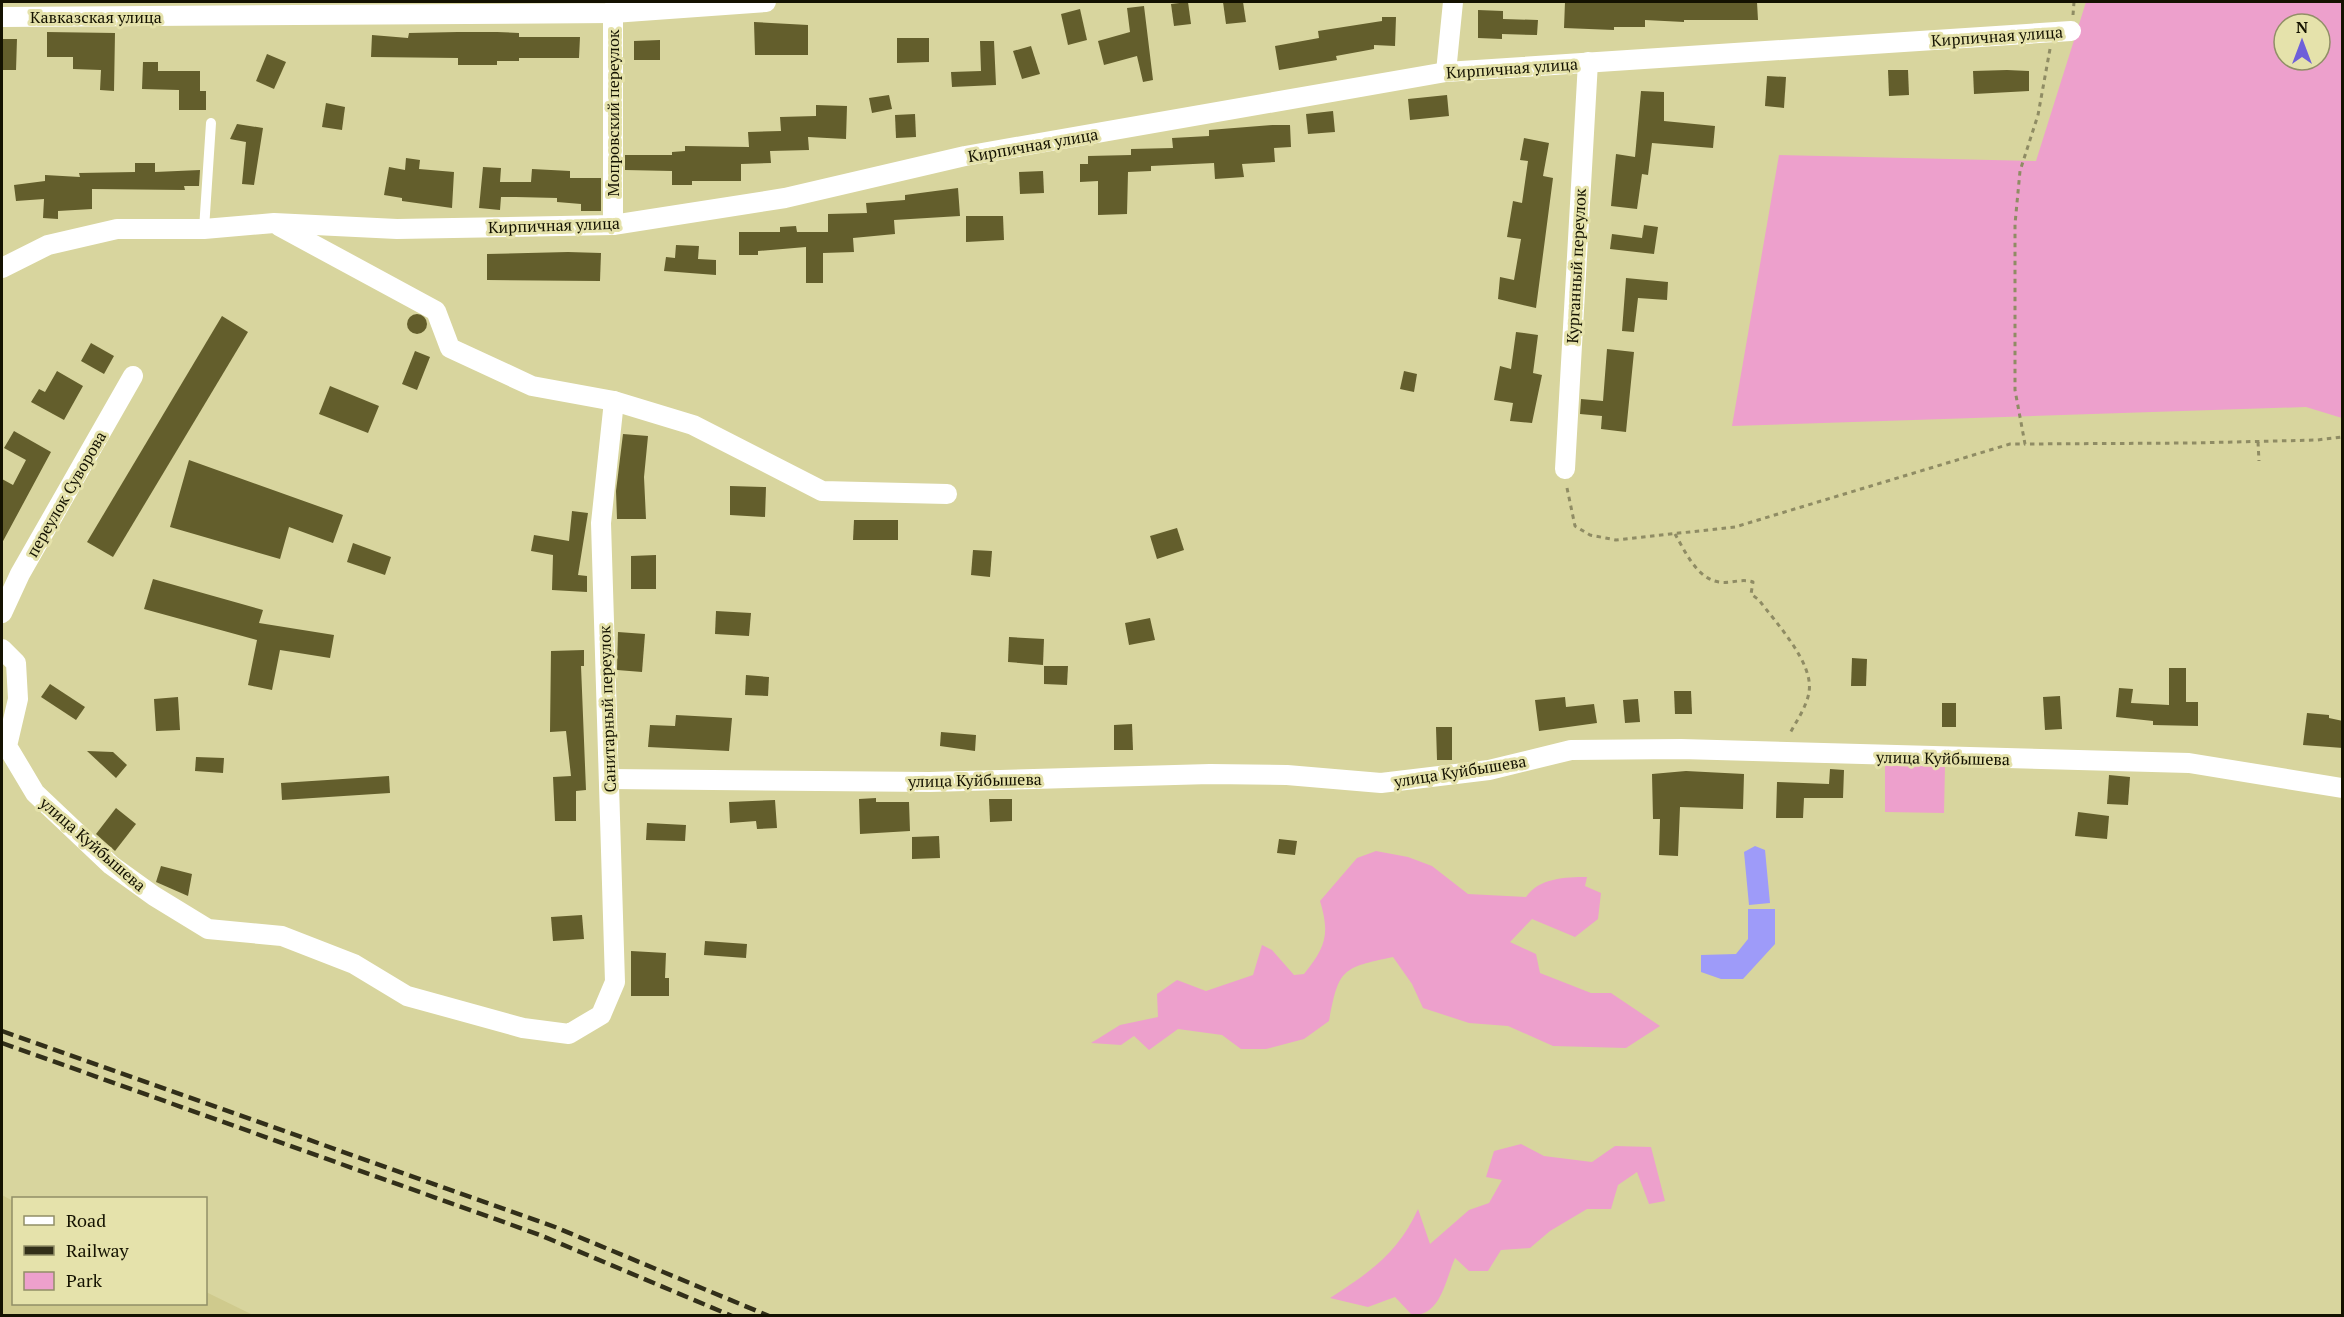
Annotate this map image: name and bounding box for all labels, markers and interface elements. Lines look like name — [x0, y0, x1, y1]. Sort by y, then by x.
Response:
street label: Кавказская улица — [30, 6, 162, 28]
north arrow — [2272, 12, 2332, 72]
text: N — [2296, 16, 2308, 38]
street label: Кирпичная улица — [1930, 20, 2064, 52]
street label: Мопровский переулок — [602, 29, 624, 196]
street label: Кирпичная улица — [1445, 52, 1579, 84]
street label: Кирпичная улица — [966, 123, 1100, 167]
street label: Курганный переулок — [1561, 188, 1591, 344]
street label: Кирпичная улица — [488, 212, 620, 238]
street label: переулок Суворова — [21, 427, 111, 561]
street label: Санитарный переулок — [593, 625, 621, 793]
street label: улица Куйбышева — [1875, 746, 2010, 770]
street label: улица Куйбышева — [1391, 750, 1528, 792]
street label: улица Куйбышева — [907, 768, 1042, 792]
street label: улица Куйбышева — [35, 791, 151, 896]
legend — [12, 1197, 207, 1305]
text: Road — [66, 1208, 106, 1232]
text: Railway — [66, 1238, 130, 1262]
text: Park — [66, 1268, 103, 1292]

